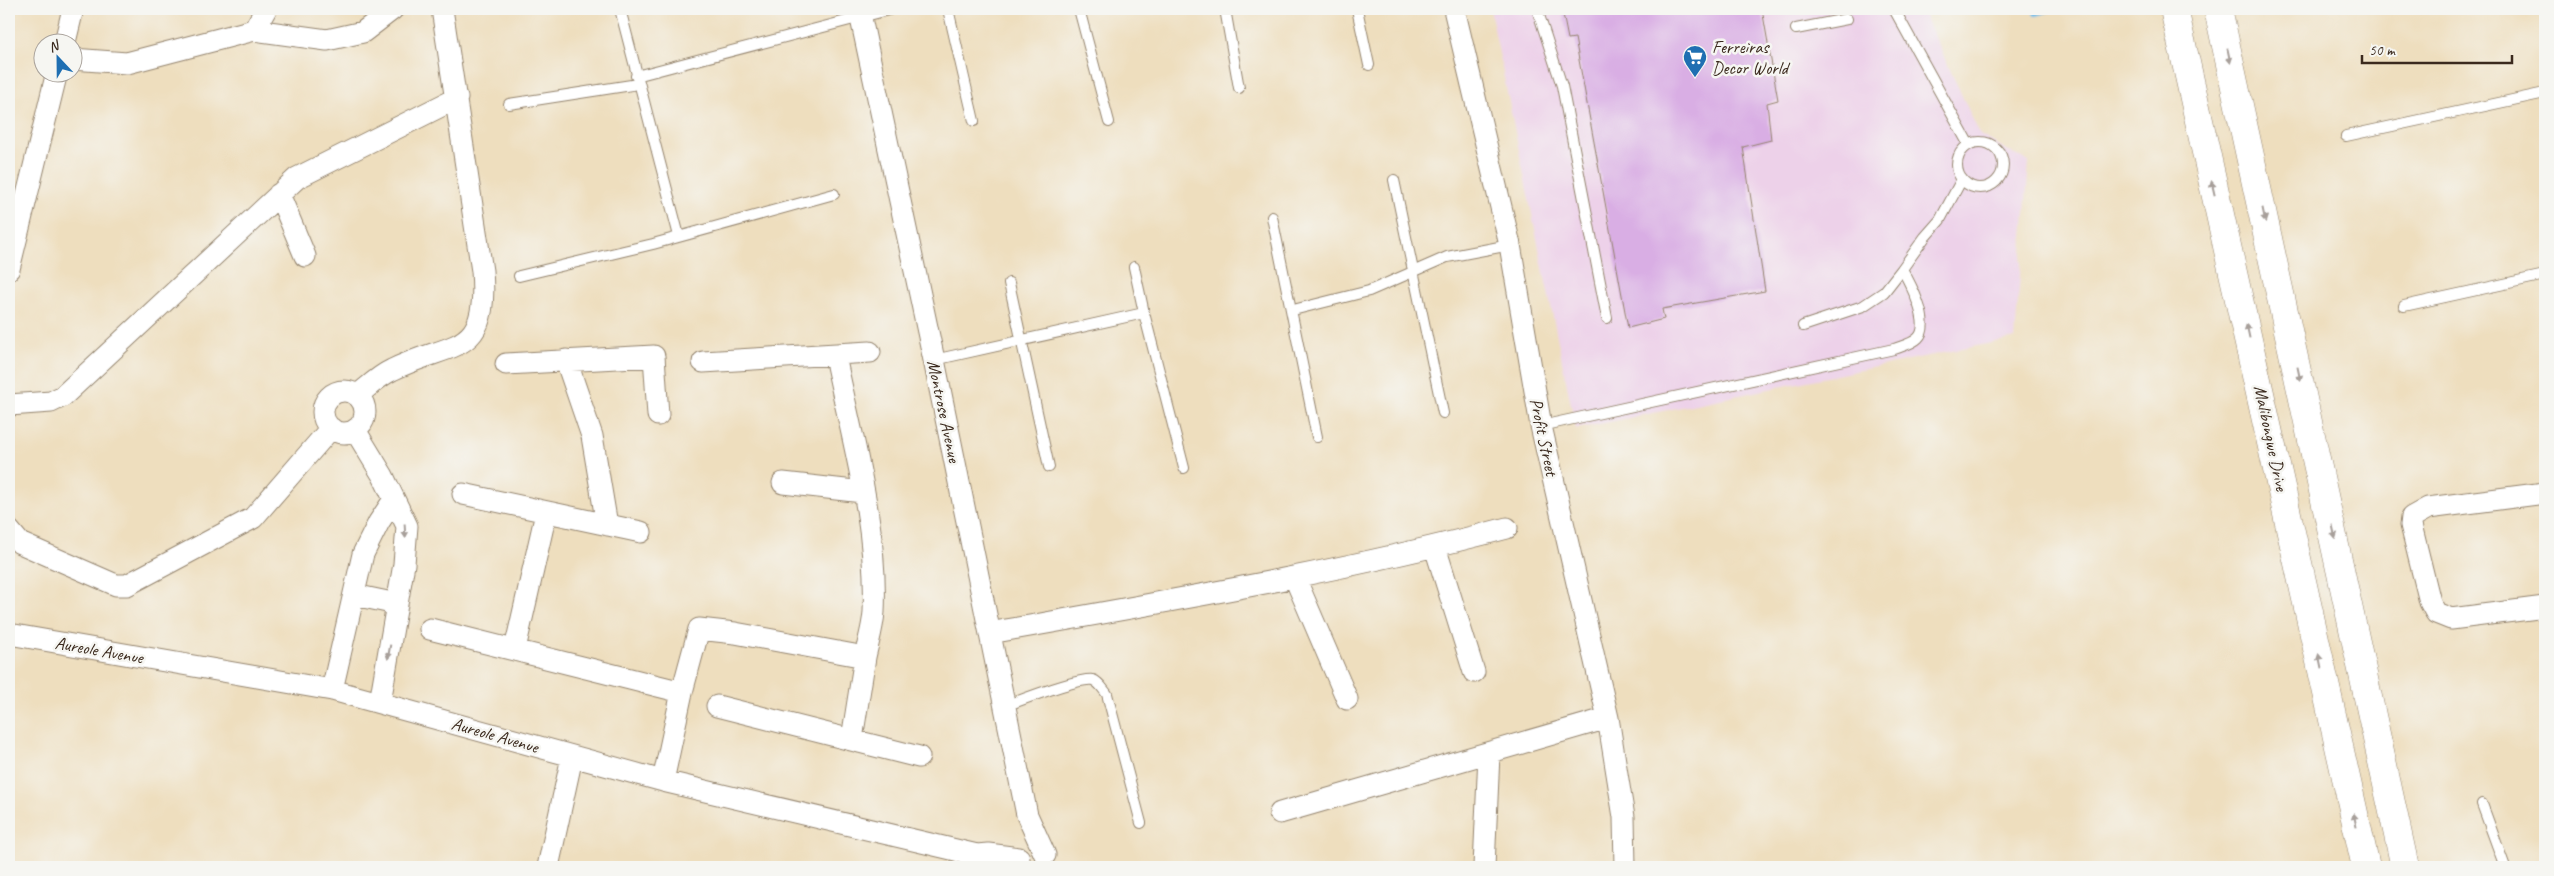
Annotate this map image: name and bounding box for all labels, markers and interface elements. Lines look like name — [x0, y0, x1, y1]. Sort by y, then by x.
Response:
north arrow — [32, 32, 82, 82]
scale bar — [2362, 32, 2512, 64]
text: N — [46, 36, 63, 56]
place label: Ferreiras Decor World — [1712, 36, 1791, 79]
text: 50 m — [2369, 41, 2396, 60]
supermarket icon: Ferreiras Decor World — [1682, 44, 1708, 78]
one-way arrow — [2225, 49, 2233, 64]
one-way arrow — [2209, 180, 2217, 196]
one-way arrow — [2260, 207, 2268, 223]
one-way arrow — [2244, 324, 2252, 339]
street label: Montrose Avenue — [922, 358, 966, 465]
one-way arrow — [2295, 366, 2303, 381]
street label: Malibongwe Drive — [2249, 383, 2293, 494]
street label: Profit Street — [1525, 396, 1563, 480]
one-way arrow — [402, 524, 410, 540]
one-way arrow — [2330, 525, 2338, 541]
street label: Aureole Avenue — [53, 631, 146, 669]
one-way arrow — [385, 644, 393, 660]
one-way arrow — [2316, 653, 2324, 669]
street label: Aureole Avenue — [449, 712, 542, 758]
one-way arrow — [2351, 812, 2359, 827]

